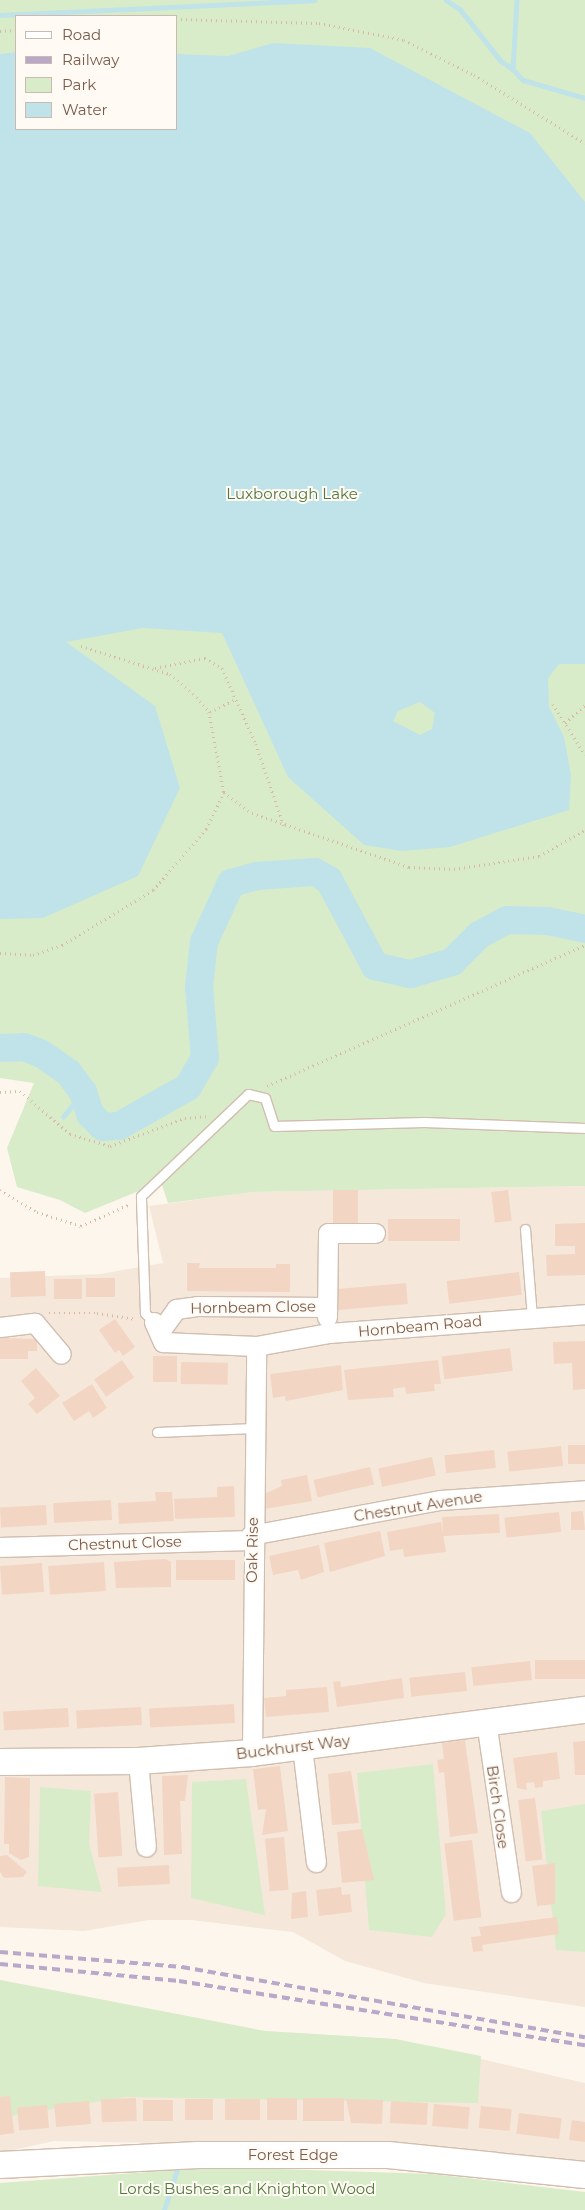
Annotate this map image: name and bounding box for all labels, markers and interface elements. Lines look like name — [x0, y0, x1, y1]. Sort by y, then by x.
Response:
legend — [15, 15, 178, 130]
text: Road — [62, 25, 101, 44]
text: Railway — [62, 50, 119, 69]
text: Park — [62, 75, 96, 94]
text: Water — [62, 100, 108, 119]
park label: Luxborough Lake — [226, 485, 358, 503]
street label: Hornbeam Close — [190, 1297, 316, 1317]
street label: Hornbeam Road — [357, 1312, 483, 1340]
street label: Chestnut Avenue — [352, 1487, 484, 1525]
street label: Oak Rise — [242, 1517, 262, 1583]
street label: Chestnut Close — [68, 1532, 182, 1554]
street label: Buckhurst Way — [235, 1731, 351, 1763]
street label: Birch Close — [483, 1764, 513, 1850]
street label: Forest Edge — [248, 2146, 338, 2164]
park label: Lords Bushes and Knighton Wood — [119, 2180, 375, 2198]

